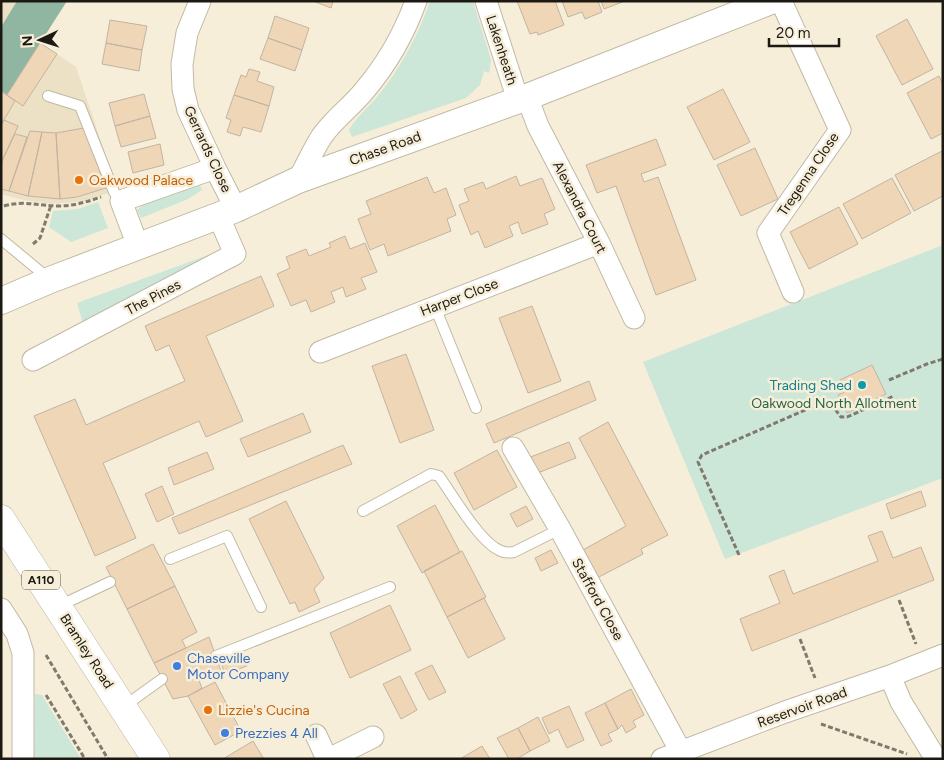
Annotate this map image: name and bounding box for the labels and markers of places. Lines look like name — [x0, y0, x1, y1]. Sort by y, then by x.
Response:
place label: Oakwood Palace — [89, 172, 193, 189]
marker: Oakwood Palace — [73, 174, 85, 186]
place label: Trading Shed — [770, 377, 852, 394]
marker: Trading Shed — [856, 379, 868, 391]
place label: Chaseville Motor Company — [187, 650, 290, 683]
marker: Chaseville Motor Company — [171, 660, 183, 672]
place label: Lizzie's Cucina — [218, 702, 310, 719]
marker: Lizzie's Cucina — [202, 704, 214, 716]
place label: Prezzies 4 All — [235, 725, 318, 742]
marker: Prezzies 4 All — [219, 727, 231, 739]

